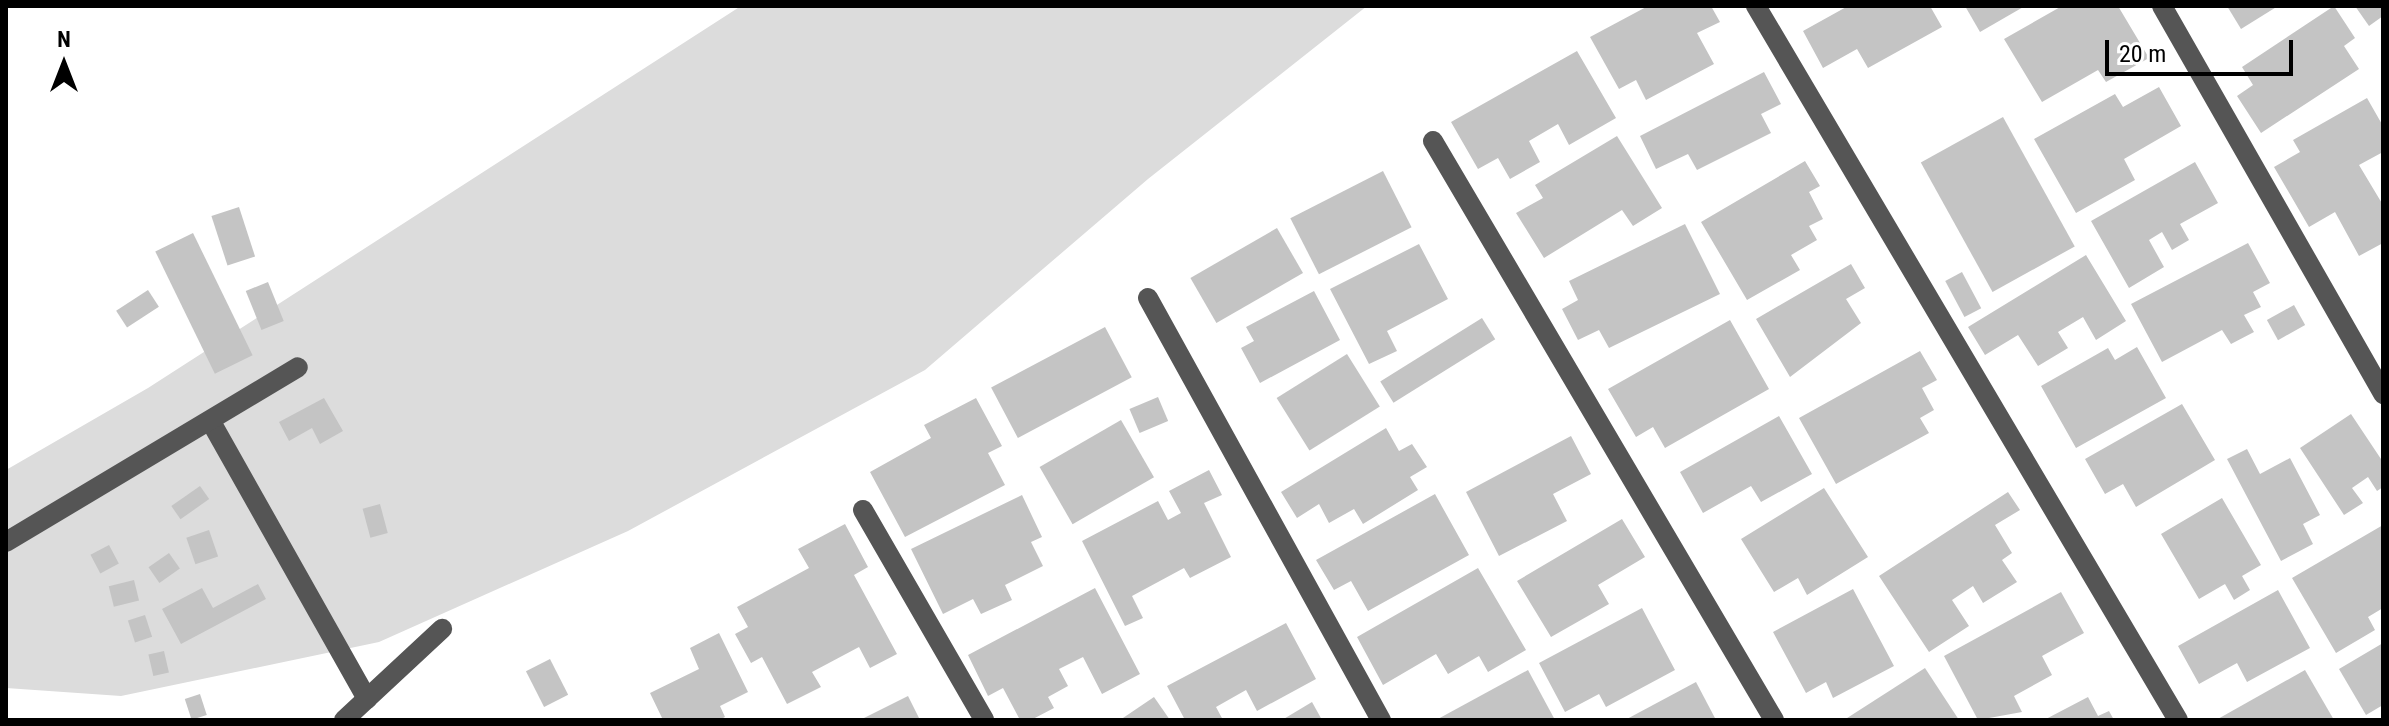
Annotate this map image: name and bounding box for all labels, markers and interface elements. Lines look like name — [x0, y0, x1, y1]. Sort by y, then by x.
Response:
north arrow — [24, 24, 104, 104]
scale bar — [2109, 24, 2297, 74]
text: N — [57, 27, 71, 52]
text: 20 m — [2119, 40, 2166, 68]

